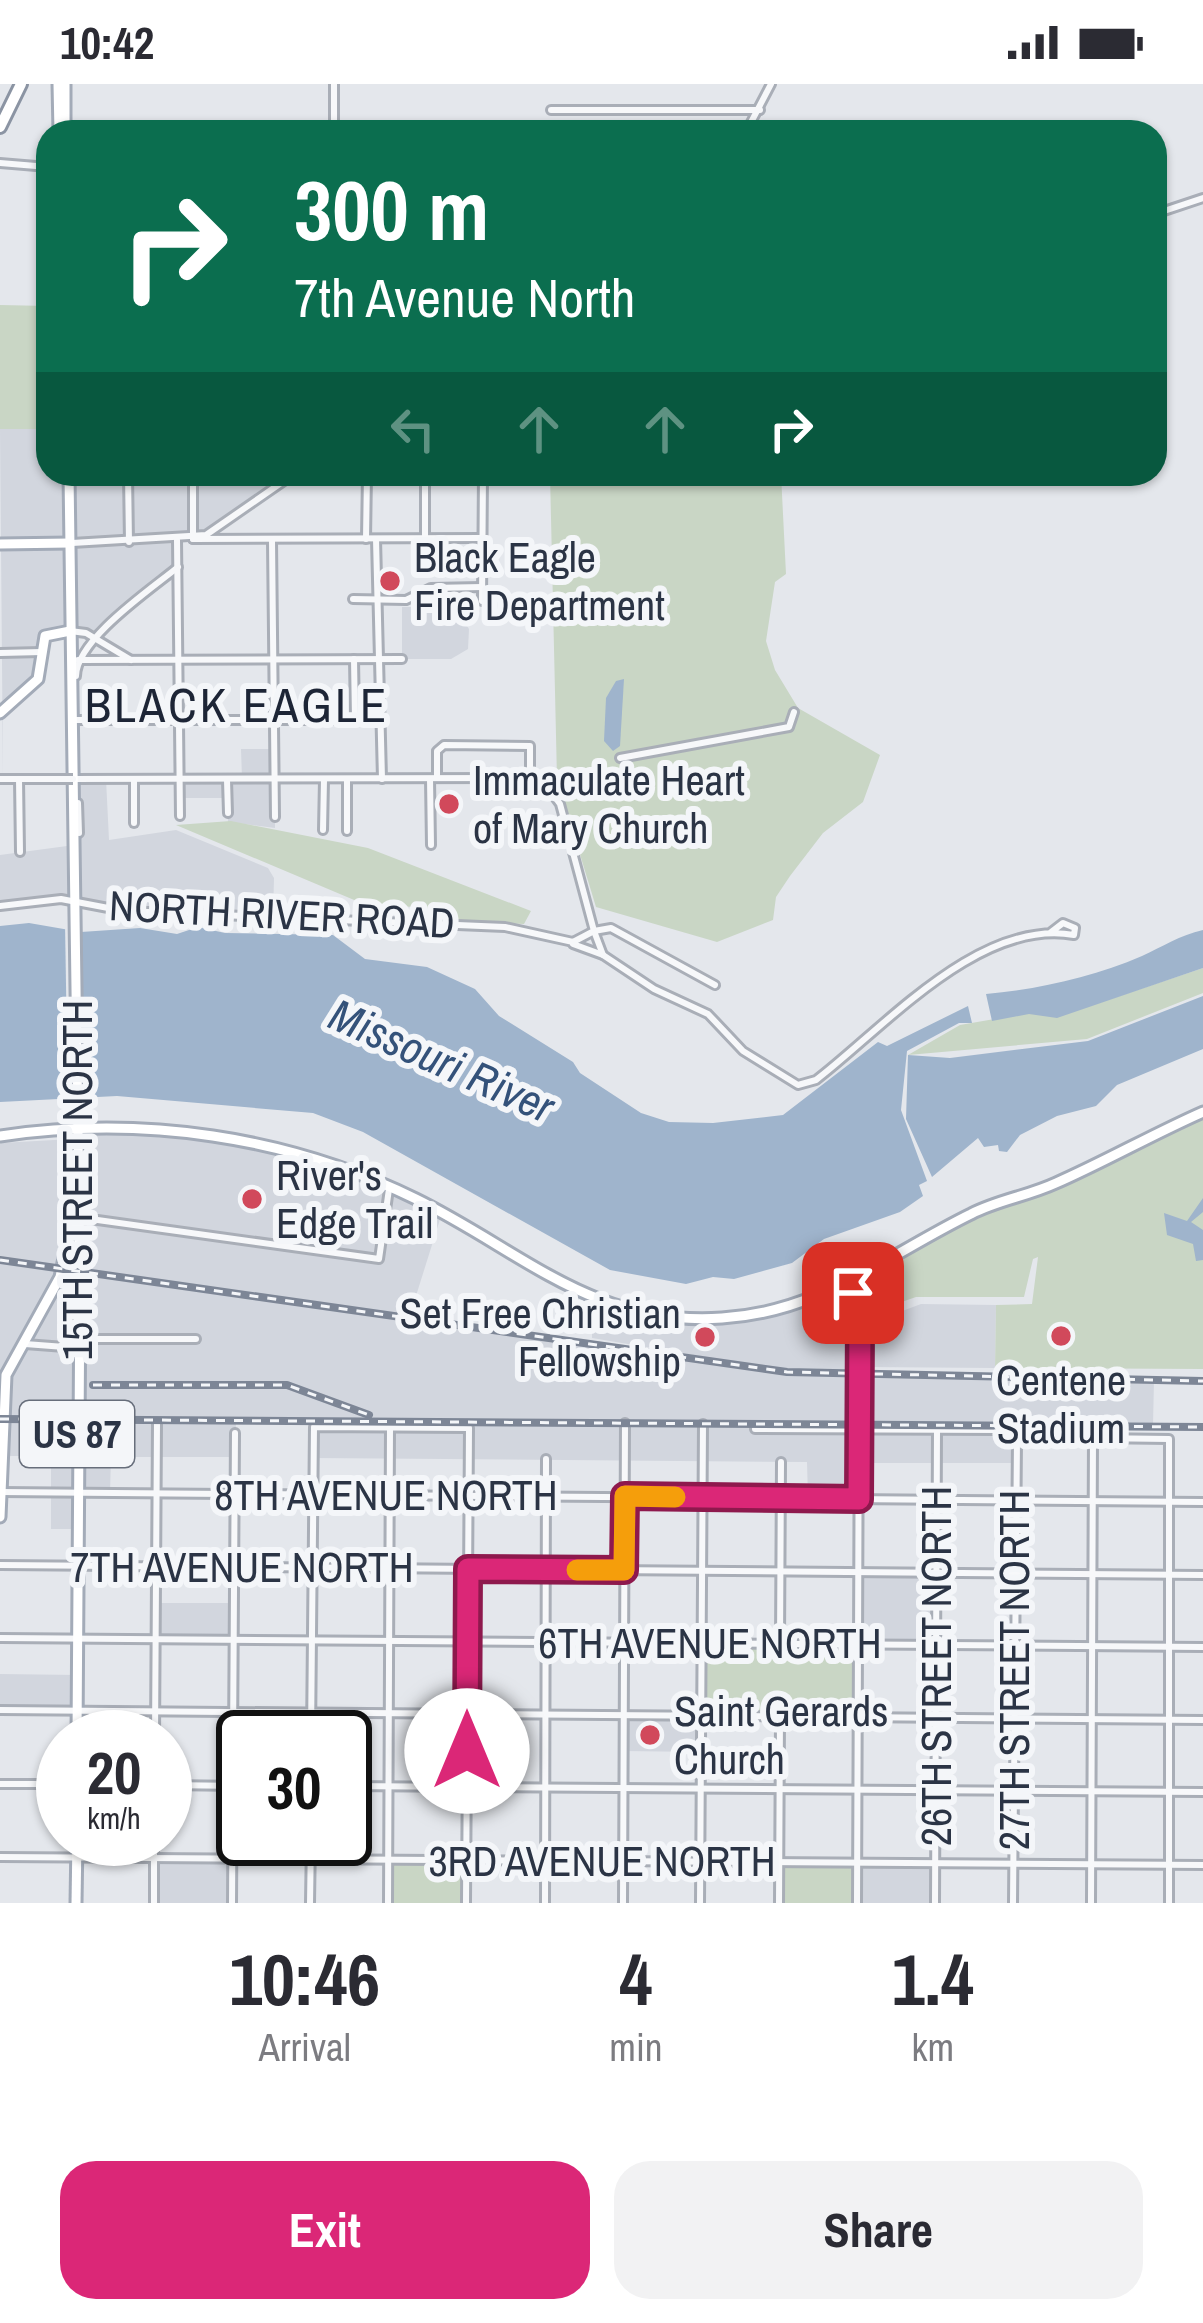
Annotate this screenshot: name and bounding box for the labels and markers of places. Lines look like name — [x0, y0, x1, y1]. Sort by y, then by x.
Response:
place label: Black Eagle Fire Department — [414, 529, 665, 633]
marker: Black Eagle Fire Department — [377, 568, 403, 594]
place label: Immaculate Heart of Mary Church — [473, 752, 745, 856]
marker: Immaculate Heart of Mary Church — [436, 791, 462, 817]
place label: River's Edge Trail — [276, 1147, 433, 1251]
marker: River's Edge Trail — [239, 1186, 265, 1212]
pin — [802, 1242, 904, 1344]
place label: Set Free Christian Fellowship — [400, 1285, 681, 1389]
marker: Centene Stadium — [1048, 1323, 1074, 1349]
marker: Set Free Christian Fellowship — [692, 1324, 718, 1350]
place label: Centene Stadium — [996, 1352, 1126, 1456]
place label: Saint Gerards Church — [674, 1683, 888, 1787]
marker: Saint Gerards Church — [637, 1722, 663, 1748]

